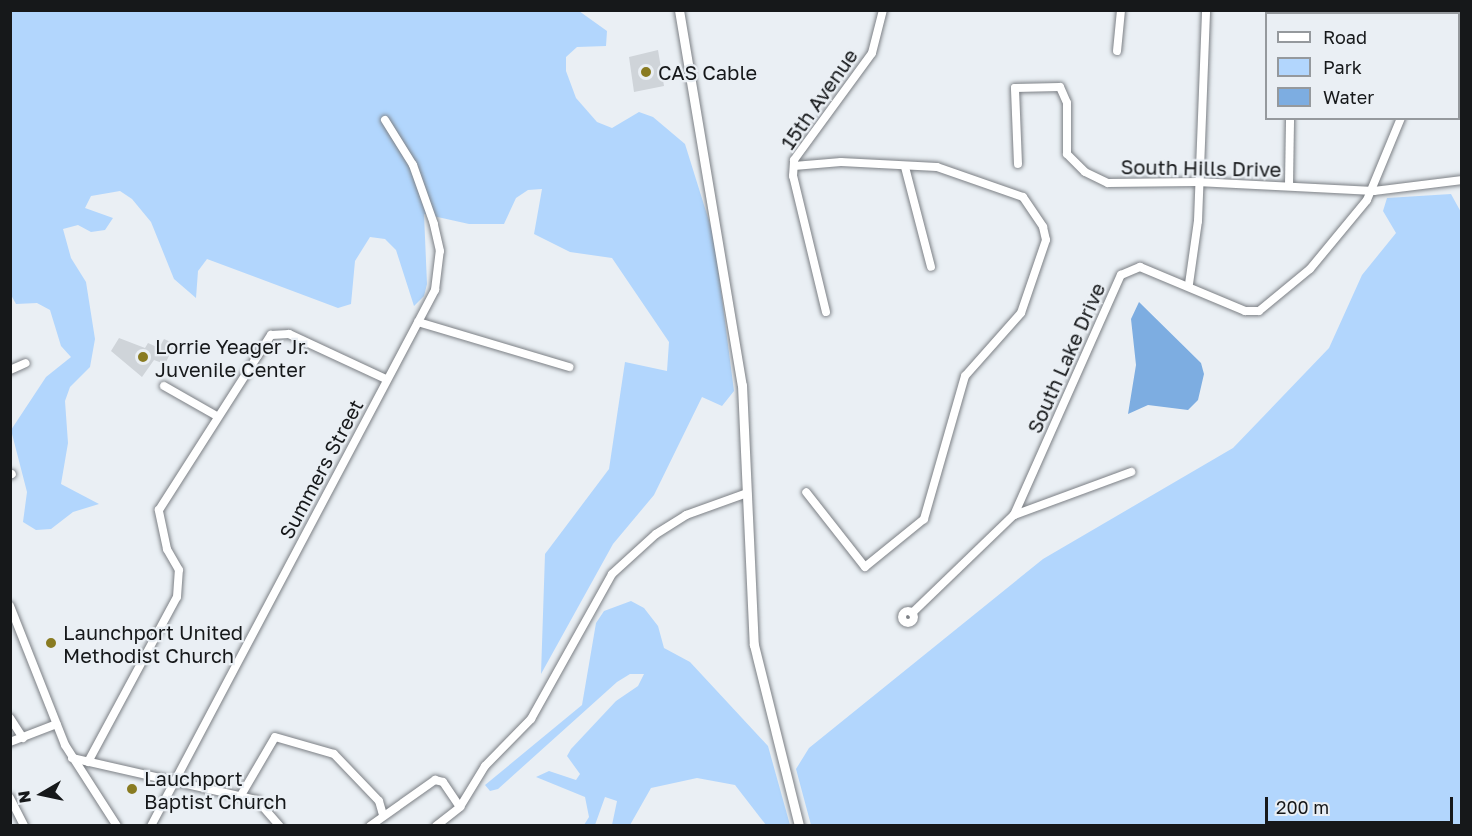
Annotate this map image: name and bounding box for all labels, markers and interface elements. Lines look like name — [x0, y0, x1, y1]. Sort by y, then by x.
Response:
legend — [1265, 12, 1460, 120]
text: Road — [1323, 26, 1367, 48]
street label: 15th Avenue — [776, 44, 862, 154]
text: Park — [1323, 56, 1362, 78]
place label: CAS Cable — [658, 60, 757, 84]
marker: CAS Cable — [639, 65, 653, 79]
text: Water — [1323, 86, 1374, 108]
street label: South Hills Drive — [1120, 155, 1282, 181]
street label: South Lake Drive — [1022, 279, 1110, 437]
place label: Lorrie Yeager Jr. Juvenile Center — [155, 334, 309, 381]
marker: Lorrie Yeager Jr. Juvenile Center — [136, 350, 150, 364]
street label: Summers Street — [274, 395, 368, 543]
place label: Launchport United Methodist Church — [63, 620, 243, 667]
marker: Launchport United Methodist Church — [44, 636, 58, 650]
north arrow — [12, 764, 72, 824]
place label: Lauchport Baptist Church — [144, 766, 287, 813]
marker: Lauchport Baptist Church — [125, 782, 139, 796]
scale bar — [1268, 785, 1456, 823]
text: N — [13, 789, 35, 804]
text: 200 m — [1276, 796, 1329, 818]

